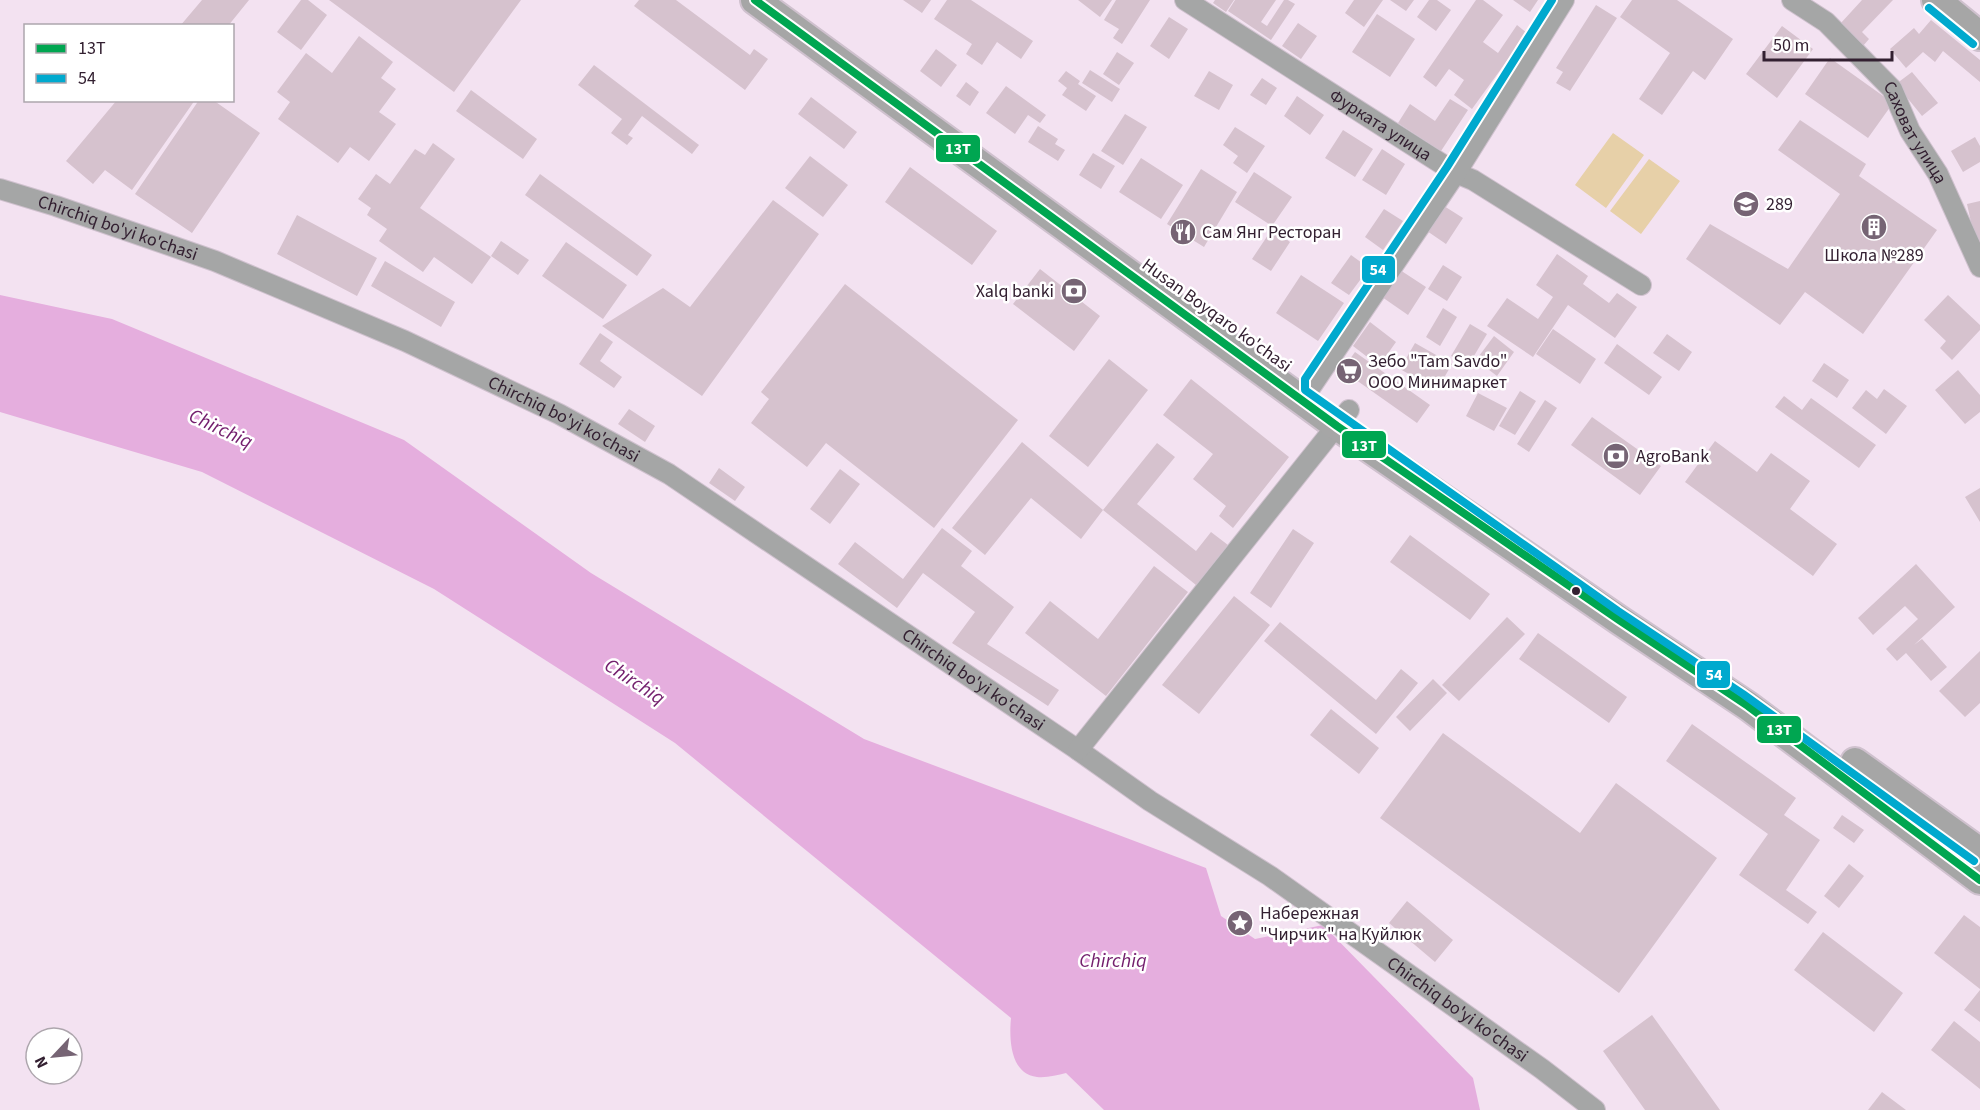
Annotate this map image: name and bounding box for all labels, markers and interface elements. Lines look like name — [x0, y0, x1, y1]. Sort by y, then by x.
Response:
legend — [24, 24, 234, 102]
scale bar — [1764, 24, 1892, 62]
text: 50 m — [1773, 33, 1809, 58]
text: 13Т — [78, 36, 106, 61]
text: 54 — [78, 66, 96, 91]
street label: Саховат улица — [1877, 75, 1953, 188]
street label: Фурката улица — [1324, 83, 1436, 167]
line badge: 13Т — [935, 134, 981, 163]
text: 13Т — [945, 138, 971, 160]
street label: Chirchiq bo'yi ko'chasi — [35, 189, 201, 267]
school or university icon: 289 — [1731, 189, 1761, 219]
place label: 289 — [1766, 192, 1793, 217]
building icon: Школа №289 — [1859, 212, 1889, 242]
restaurant icon: Сам Янг Ресторан — [1168, 217, 1198, 247]
place label: Сам Янг Ресторан — [1202, 220, 1341, 245]
place label: Школа №289 — [1824, 243, 1924, 268]
street label: Husan Boyqaro ko'chasi — [1137, 253, 1297, 378]
line badge: 54 — [1361, 255, 1396, 284]
text: 54 — [1370, 259, 1387, 281]
bank icon: Xalq banki — [1059, 276, 1089, 306]
place label: Xalq banki — [976, 279, 1054, 304]
place label: Зебо "Tam Savdo" ООО Минимаркет — [1368, 349, 1508, 395]
supermarket icon: Зебо "Tam Savdo" ООО Минимаркет — [1334, 356, 1364, 386]
street label: Chirchiq bo'yi ko'chasi — [484, 370, 644, 469]
water label: Chirchiq — [184, 402, 257, 456]
line badge: 13Т — [1341, 430, 1387, 459]
text: 13Т — [1351, 435, 1377, 457]
bank icon: AgroBank — [1601, 441, 1631, 471]
place label: AgroBank — [1636, 444, 1709, 469]
unlabelled marker — [1570, 585, 1582, 597]
street label: Chirchiq bo'yi ko'chasi — [897, 623, 1050, 737]
water label: Chirchiq — [599, 652, 671, 712]
line badge: 54 — [1696, 660, 1731, 689]
text: 54 — [1706, 664, 1723, 686]
line badge: 13Т — [1756, 715, 1802, 744]
text: 13Т — [1766, 719, 1792, 741]
place label: Набережная "Чирчик" на Куйлюк — [1260, 901, 1421, 947]
place icon: Набережная "Чирчик" на Куйлюк — [1225, 908, 1255, 938]
water label: Chirchiq — [1079, 947, 1147, 975]
street label: Chirchiq bo'yi ko'chasi — [1382, 951, 1533, 1068]
north arrow — [24, 1026, 84, 1086]
text: N — [29, 1053, 54, 1072]

